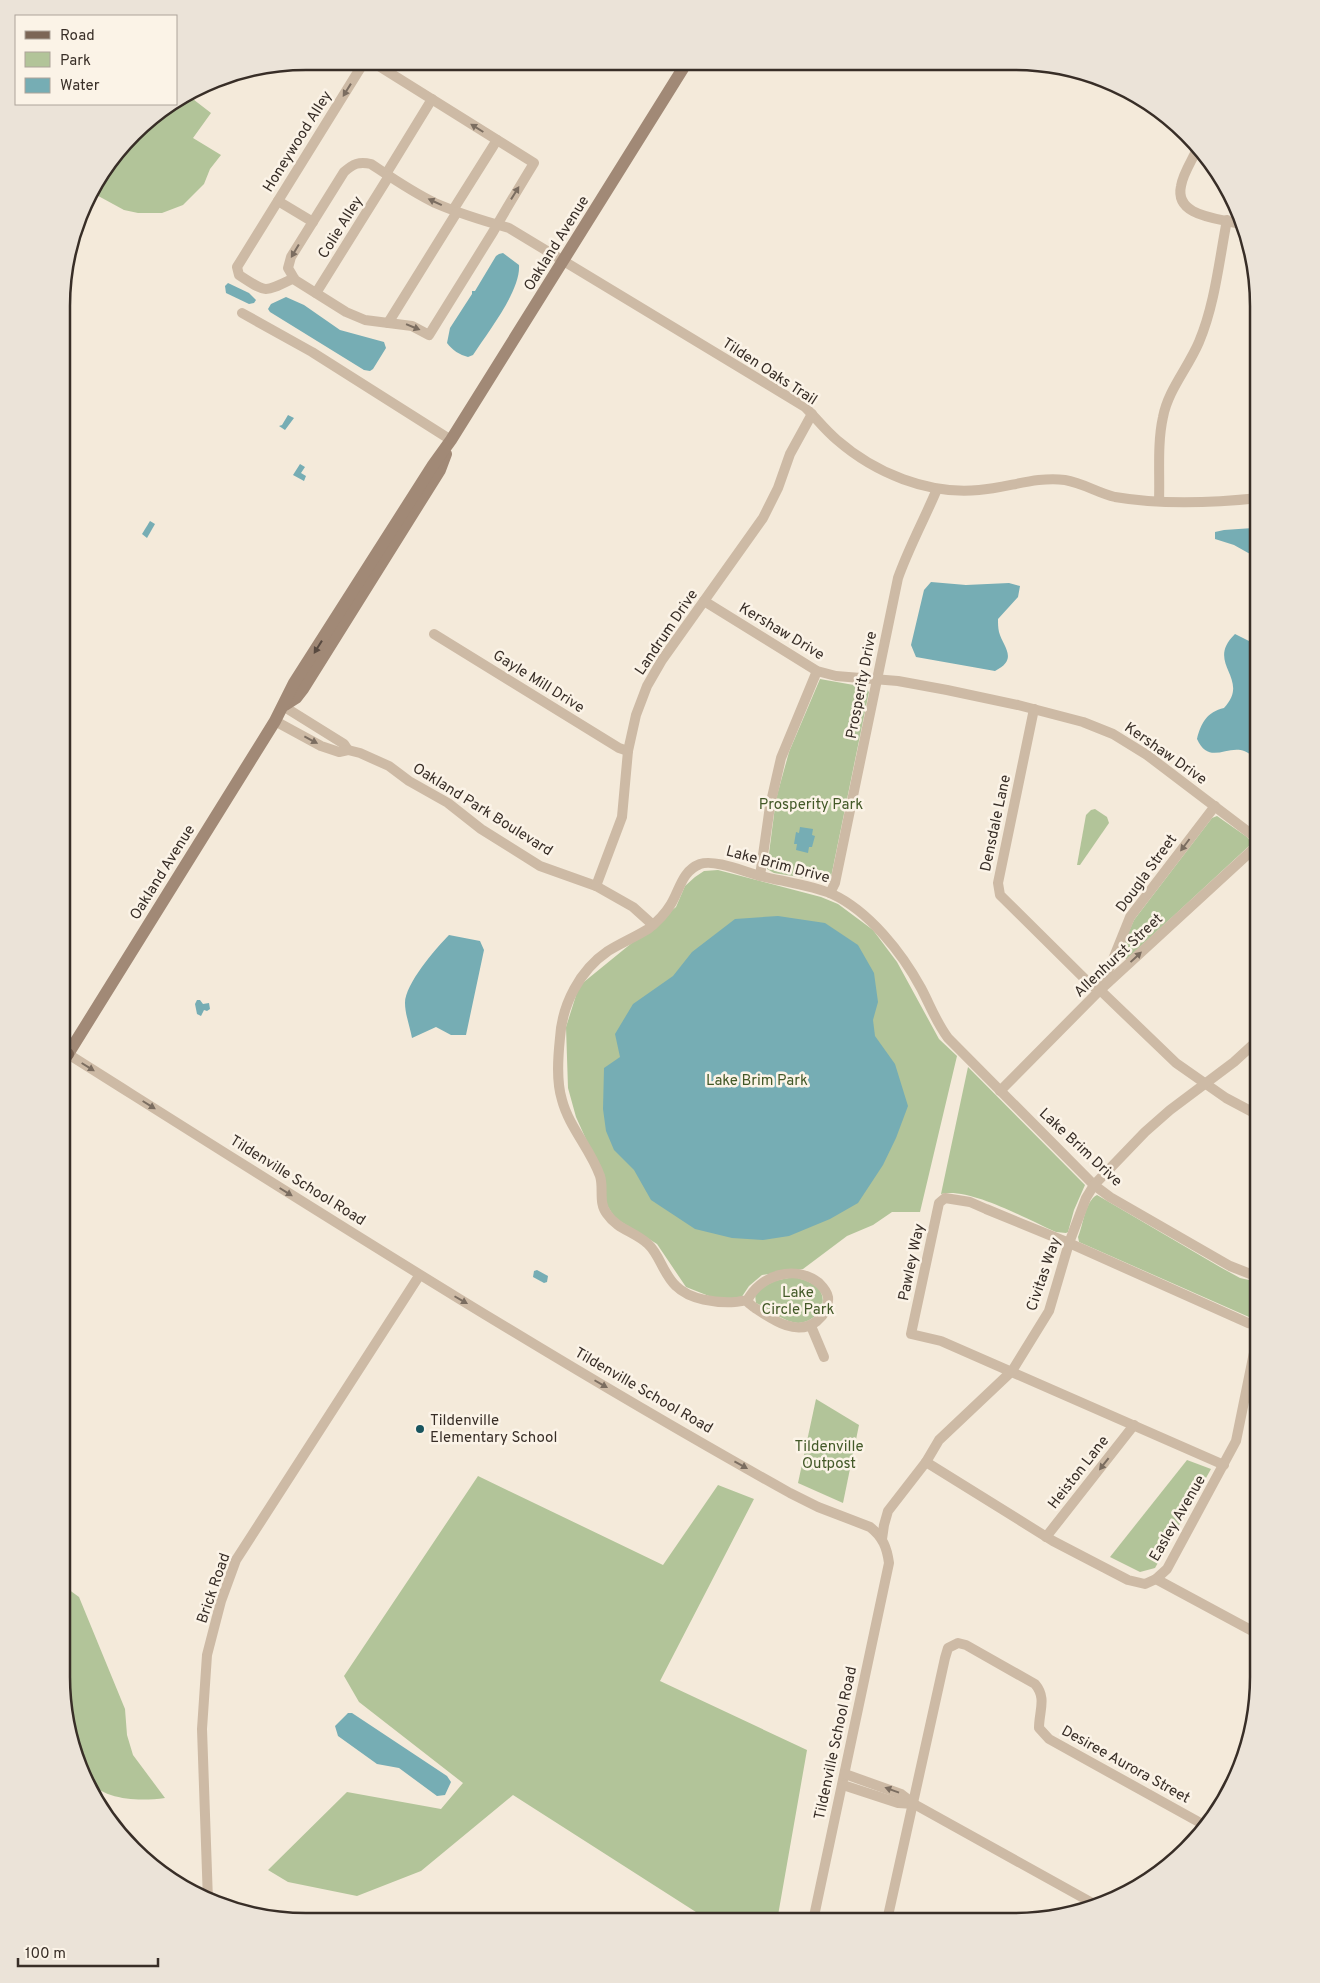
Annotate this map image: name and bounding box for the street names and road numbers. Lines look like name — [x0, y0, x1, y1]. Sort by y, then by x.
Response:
street label: Honeywood Alley — [259, 87, 337, 196]
street label: Colie Alley — [314, 193, 368, 263]
street label: Oakland Avenue — [520, 193, 594, 295]
street label: Tilden Oaks Trail — [718, 334, 820, 410]
street label: Landrum Drive — [632, 586, 703, 679]
street label: Kershaw Drive — [735, 599, 827, 665]
street label: Prosperity Drive — [843, 630, 882, 741]
street label: Gayle Mill Drive — [489, 647, 588, 718]
street label: Kershaw Drive — [1120, 719, 1210, 790]
street label: Oakland Park Boulevard — [409, 759, 556, 861]
street label: Densdale Lane — [977, 773, 1016, 874]
street label: Oakland Avenue — [126, 822, 200, 924]
street label: Dougla Street — [1113, 831, 1182, 917]
street label: Lake Brim Drive — [724, 842, 832, 888]
street label: Allenhurst Street — [1071, 910, 1167, 1002]
street label: Lake Brim Drive — [1035, 1105, 1125, 1191]
street label: Tildenville School Road — [226, 1132, 369, 1231]
street label: Pawley Way — [895, 1222, 930, 1303]
street label: Civitas Way — [1023, 1235, 1066, 1314]
street label: Tildenville School Road — [571, 1344, 716, 1439]
street label: Heiston Lane — [1045, 1432, 1114, 1514]
street label: Easley Avenue — [1146, 1472, 1211, 1565]
street label: Brick Road — [194, 1551, 235, 1626]
street label: Tildenville School Road — [811, 1665, 862, 1822]
street label: Desiree Aurora Street — [1058, 1722, 1193, 1809]

